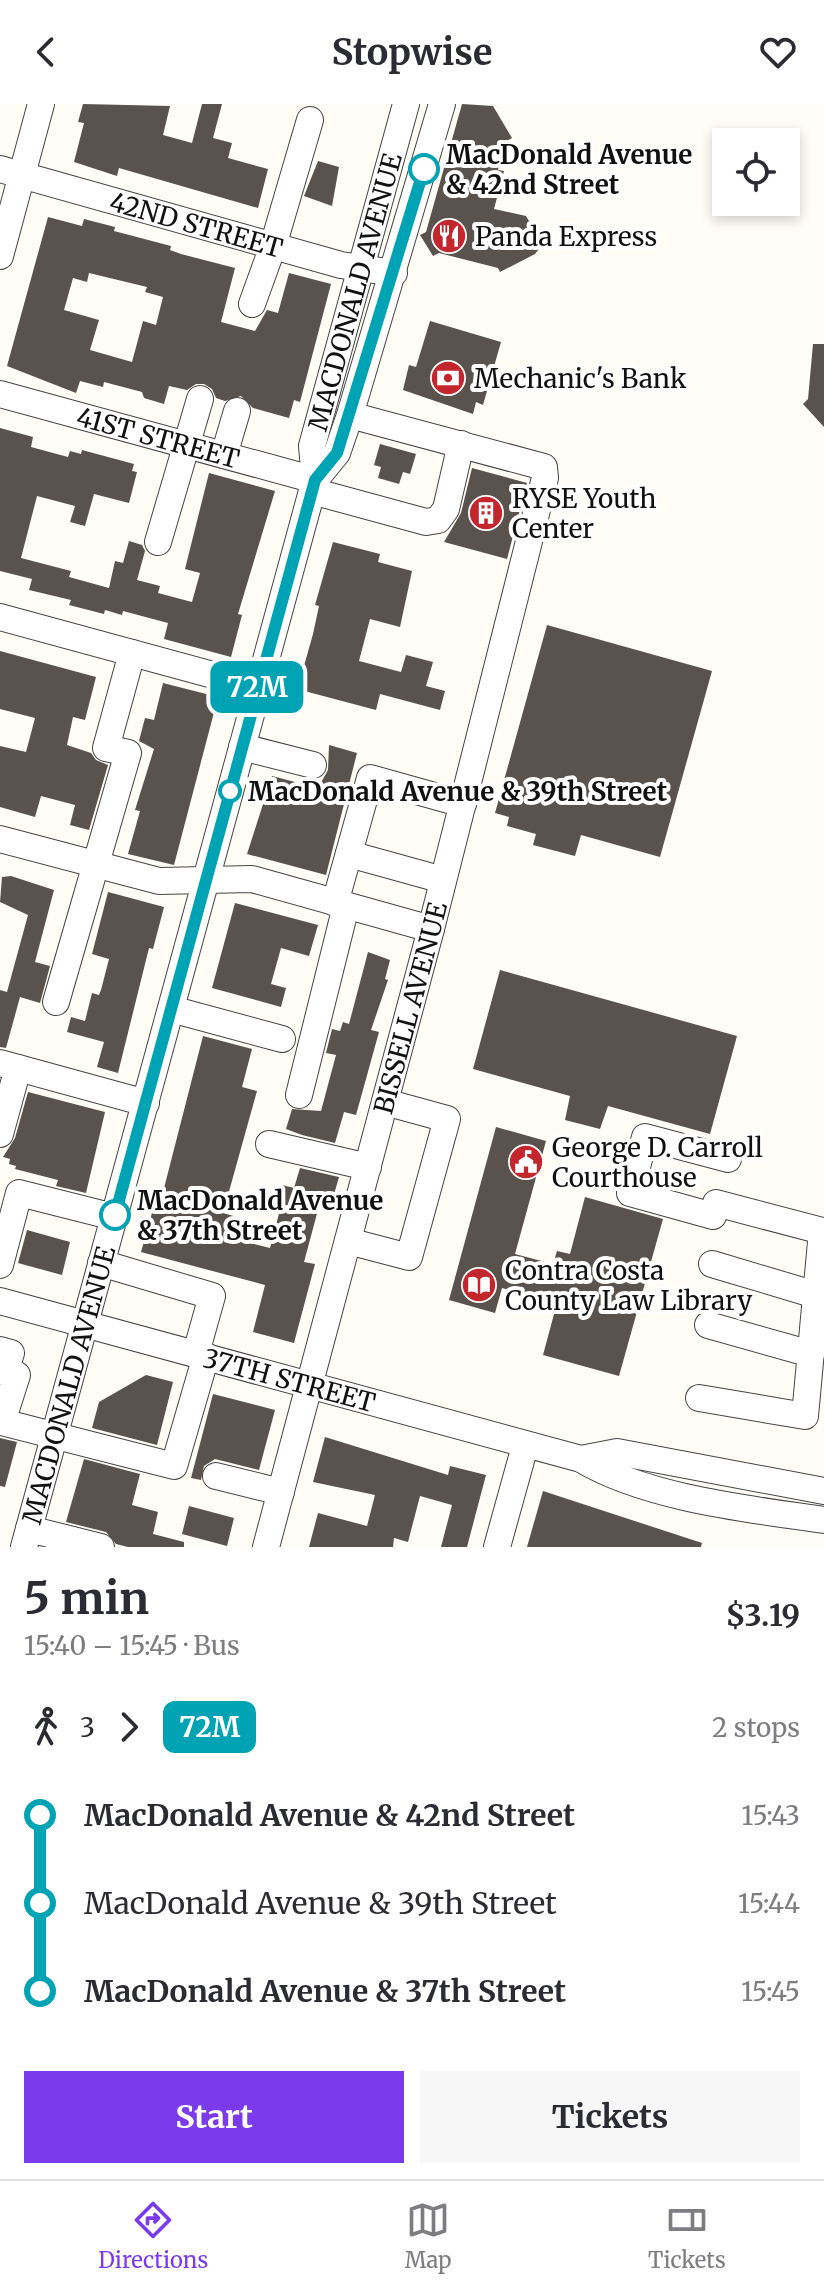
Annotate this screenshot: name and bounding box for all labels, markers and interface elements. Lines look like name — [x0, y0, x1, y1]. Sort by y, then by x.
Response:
icon: back — [24, 30, 68, 74]
text: Stopwise — [332, 30, 492, 75]
icon: heart — [756, 30, 800, 74]
map controls — [712, 128, 800, 216]
button: locate — [712, 128, 800, 216]
place label: MacDonald Avenue & 42nd Street — [446, 138, 692, 201]
street label: MACDONALD AVENUE — [300, 149, 408, 434]
marker: MacDonald Avenue & 42nd Street — [409, 154, 439, 184]
street label: 42ND STREET — [106, 184, 287, 264]
restaurant icon: Panda Express — [430, 217, 468, 255]
place label: Panda Express — [475, 220, 657, 253]
bank icon: Mechanic's Bank — [429, 359, 467, 397]
place label: Mechanic's Bank — [474, 362, 687, 395]
street label: 41ST STREET — [73, 399, 243, 475]
place label: RYSE Youth Center — [512, 482, 656, 545]
building icon: RYSE Youth Center — [467, 494, 505, 532]
line badge: 72M — [211, 661, 303, 713]
text: 72M — [226, 669, 288, 705]
place label: MacDonald Avenue & 39th Street — [248, 775, 668, 808]
marker: MacDonald Avenue & 39th Street — [219, 780, 241, 802]
street label: BISSELL AVENUE — [366, 898, 454, 1117]
place label: George D. Carroll Courthouse — [552, 1131, 763, 1194]
public building icon: George D. Carroll Courthouse — [507, 1143, 545, 1181]
place label: MacDonald Avenue & 37th Street — [137, 1184, 383, 1247]
marker: MacDonald Avenue & 37th Street — [100, 1200, 130, 1230]
street label: MACDONALD AVENUE — [15, 1242, 122, 1528]
place label: Contra Costa County Law Library — [505, 1254, 753, 1317]
library icon: Contra Costa County Law Library — [460, 1266, 498, 1304]
street label: 37TH STREET — [200, 1341, 379, 1419]
text: 5 min — [24, 1571, 149, 1626]
text: $3.19 — [726, 1596, 800, 1634]
text: 15:40 – 15:45 · Bus — [24, 1629, 240, 1662]
icon: walk — [24, 1705, 68, 1749]
icon: forward — [107, 1705, 151, 1749]
text: 72M — [179, 1709, 240, 1745]
text: 3 — [80, 1711, 95, 1744]
text: 2 stops — [712, 1711, 800, 1744]
text: MacDonald Avenue & 42nd Street — [84, 1796, 575, 1834]
text: 15:43 — [741, 1799, 800, 1832]
text: MacDonald Avenue & 39th Street — [84, 1884, 557, 1922]
text: 15:44 — [738, 1887, 800, 1920]
text: MacDonald Avenue & 37th Street — [84, 1972, 566, 2010]
text: 15:45 — [741, 1975, 800, 2008]
button: Start — [24, 2071, 404, 2163]
button: Tickets — [420, 2071, 800, 2163]
tab: Directions — [98, 2198, 208, 2274]
tab: Map — [405, 2198, 452, 2274]
tab: Tickets — [648, 2198, 726, 2274]

